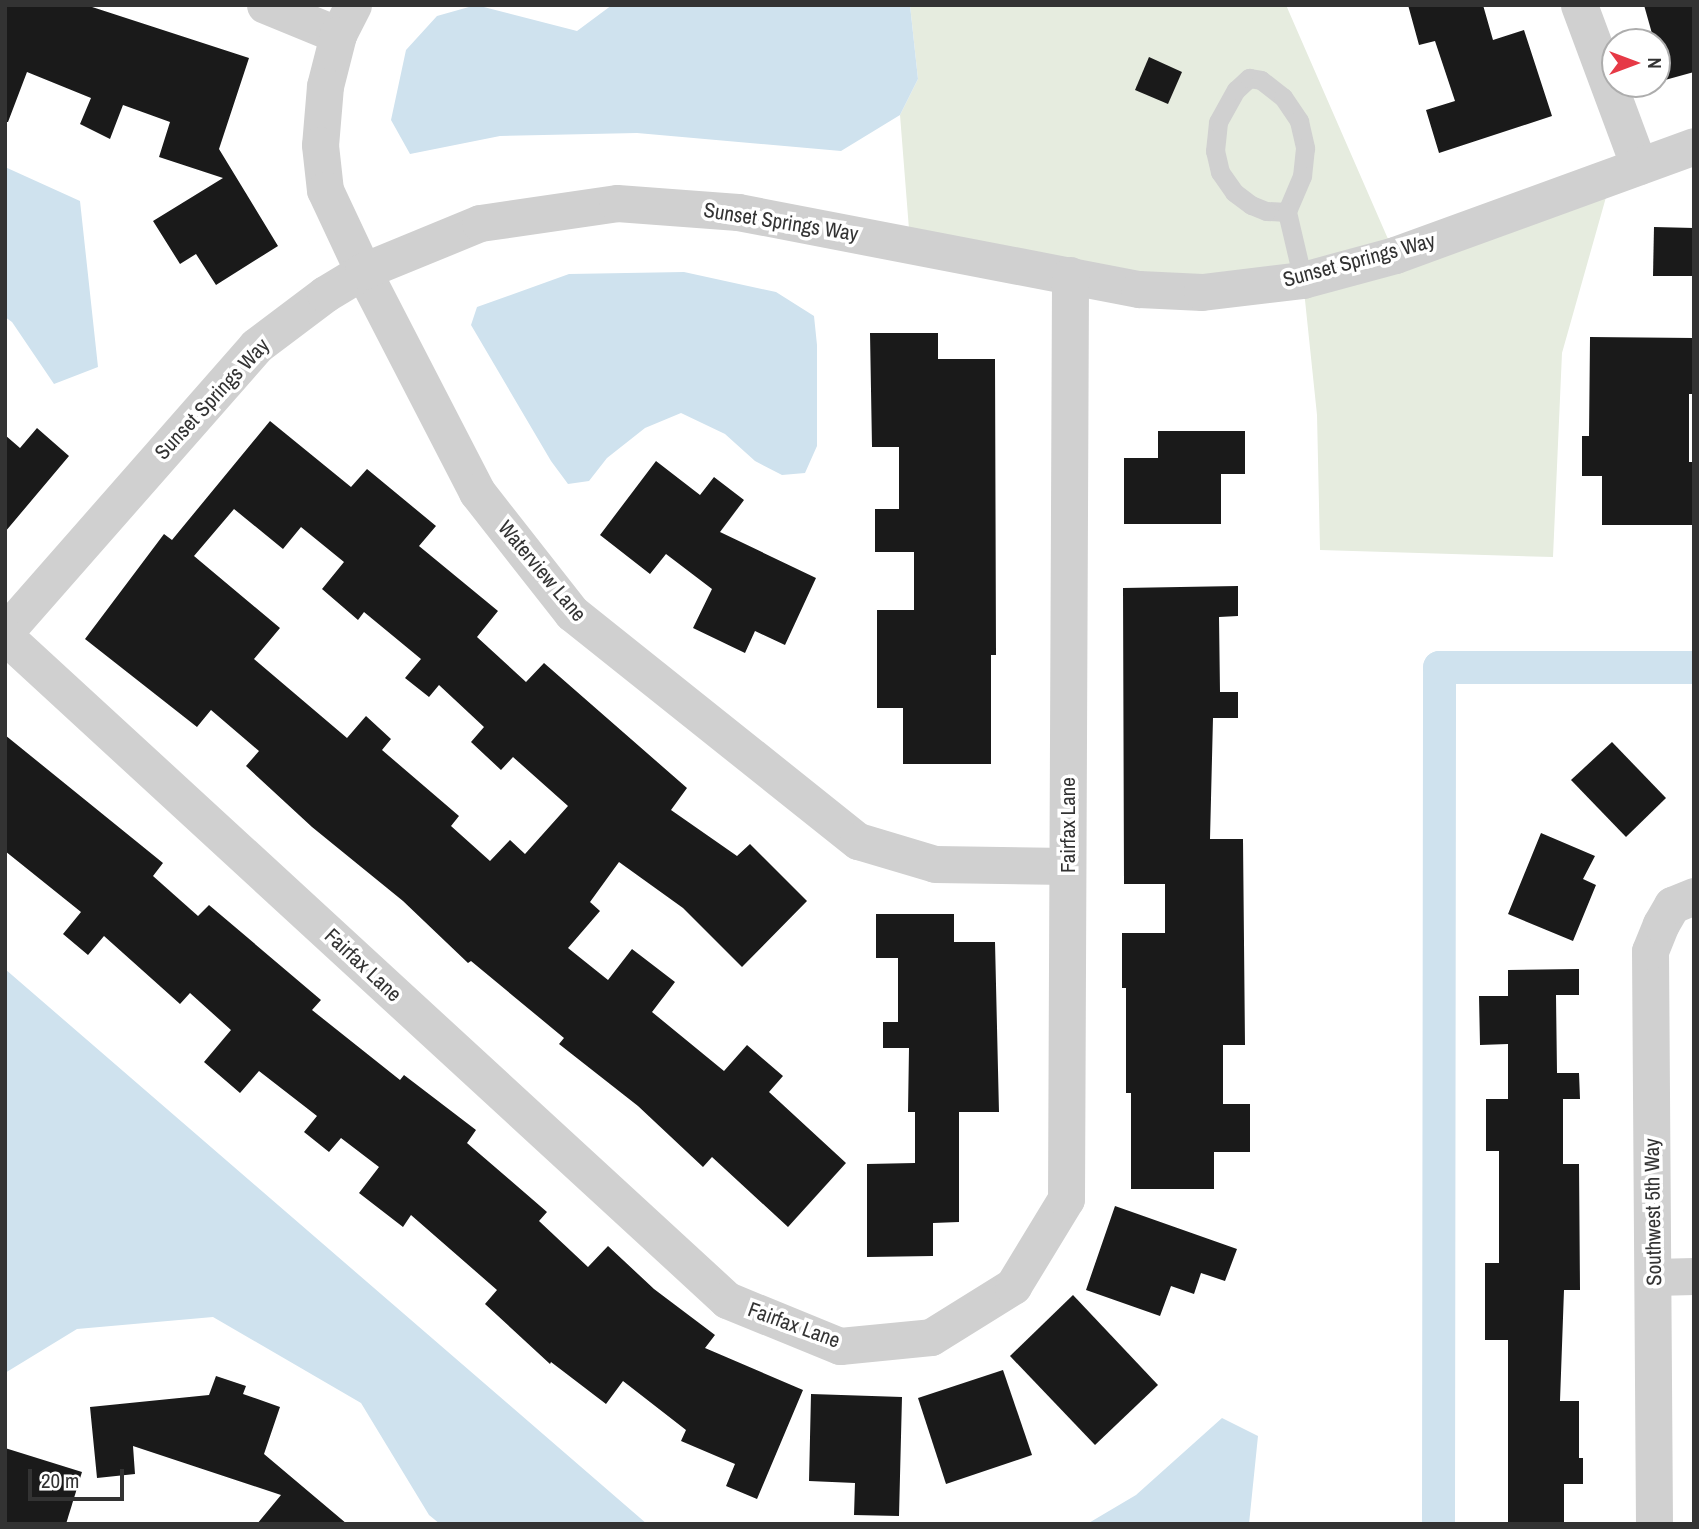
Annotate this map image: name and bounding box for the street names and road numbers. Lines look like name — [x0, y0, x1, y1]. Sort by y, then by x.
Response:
street label: Sunset Springs Way — [702, 197, 860, 247]
street label: Sunset Springs Way — [1280, 228, 1438, 292]
street label: Sunset Springs Way — [149, 333, 275, 465]
street label: Waterview Lane — [493, 515, 591, 627]
street label: Fairfax Lane — [1055, 777, 1081, 873]
street label: Fairfax Lane — [319, 923, 407, 1007]
street label: Southwest 5th Way — [1639, 1138, 1667, 1286]
street label: Fairfax Lane — [745, 1297, 843, 1353]

